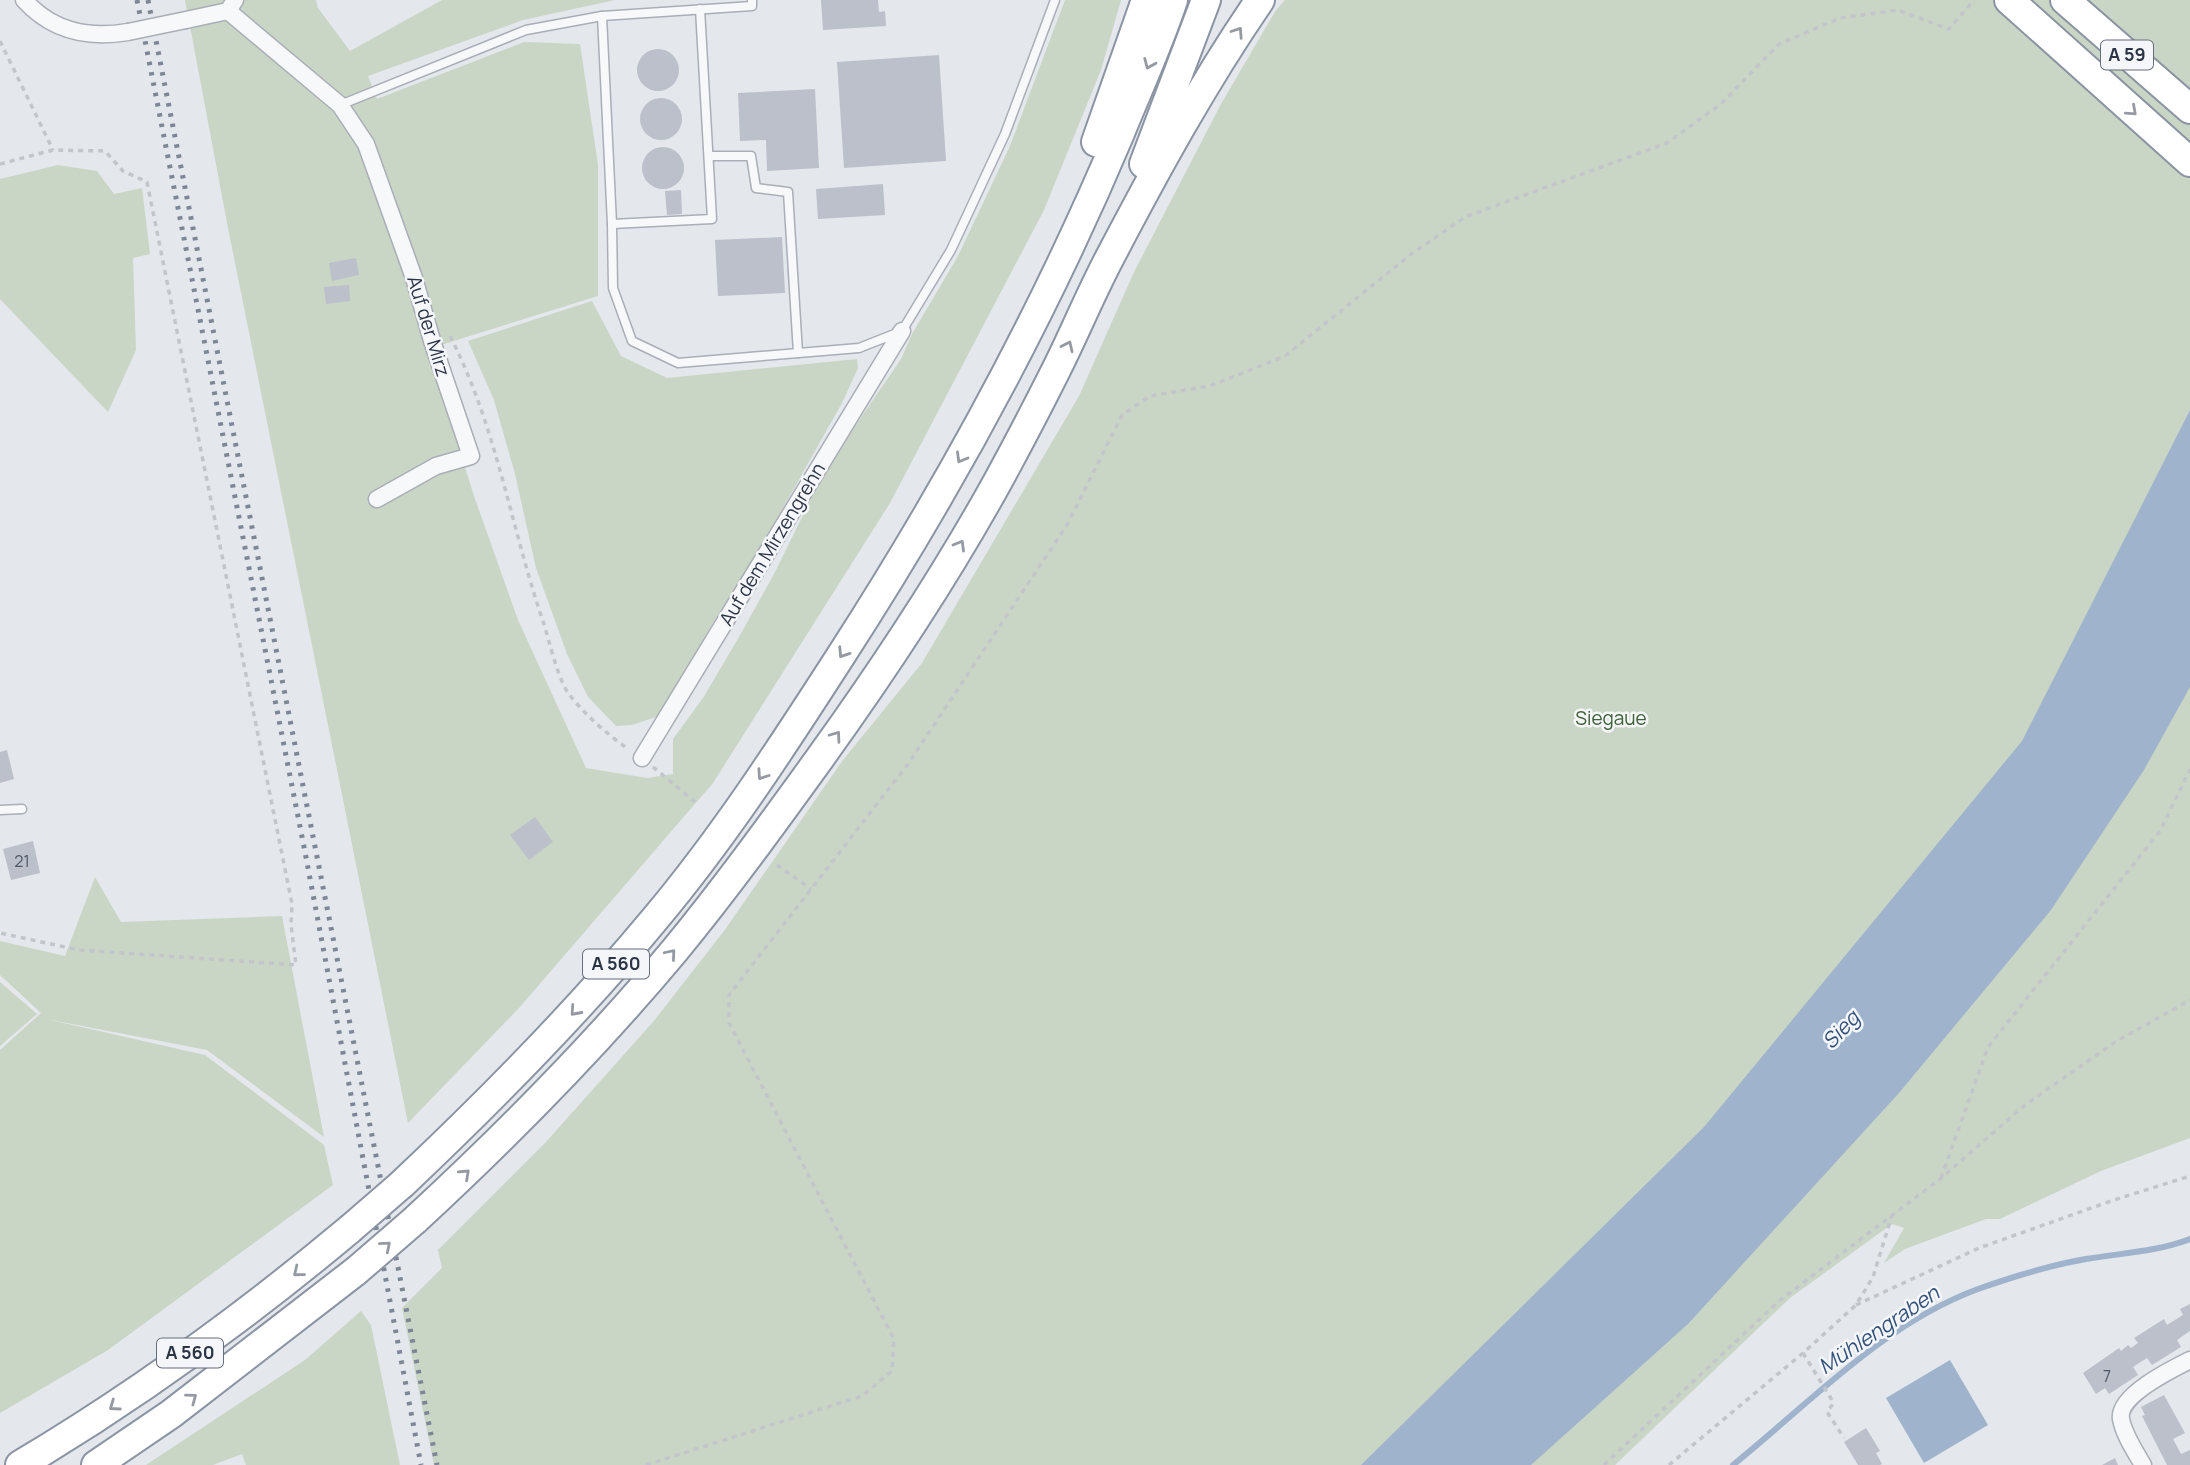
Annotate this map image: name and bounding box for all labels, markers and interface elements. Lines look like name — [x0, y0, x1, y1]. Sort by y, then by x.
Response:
one-way arrow — [1230, 27, 1242, 40]
road number: A 59 — [2101, 40, 2153, 70]
one-way arrow — [1143, 57, 1157, 69]
one-way arrow — [2124, 102, 2137, 115]
street label: Auf der Mirz — [401, 272, 457, 380]
one-way arrow — [1060, 340, 1074, 353]
one-way arrow — [956, 450, 969, 463]
street label: Auf dem Mirzengrehn — [713, 458, 831, 630]
one-way arrow — [951, 540, 964, 553]
one-way arrow — [838, 645, 851, 658]
park label: Siegaue — [1575, 705, 1647, 731]
one-way arrow — [827, 731, 840, 744]
one-way arrow — [758, 767, 770, 780]
house number: 21 — [14, 850, 30, 872]
one-way arrow — [663, 949, 675, 962]
road number: A 560 — [583, 950, 649, 979]
one-way arrow — [571, 1003, 584, 1016]
water label: Sieg — [1816, 1003, 1866, 1054]
one-way arrow — [457, 1169, 470, 1182]
one-way arrow — [377, 1242, 390, 1254]
one-way arrow — [293, 1264, 306, 1276]
water label: Mühlengraben — [1813, 1278, 1946, 1380]
road number: A 560 — [157, 1338, 223, 1368]
house number: 7 — [2103, 1365, 2111, 1387]
one-way arrow — [185, 1394, 197, 1407]
one-way arrow — [109, 1398, 122, 1410]

